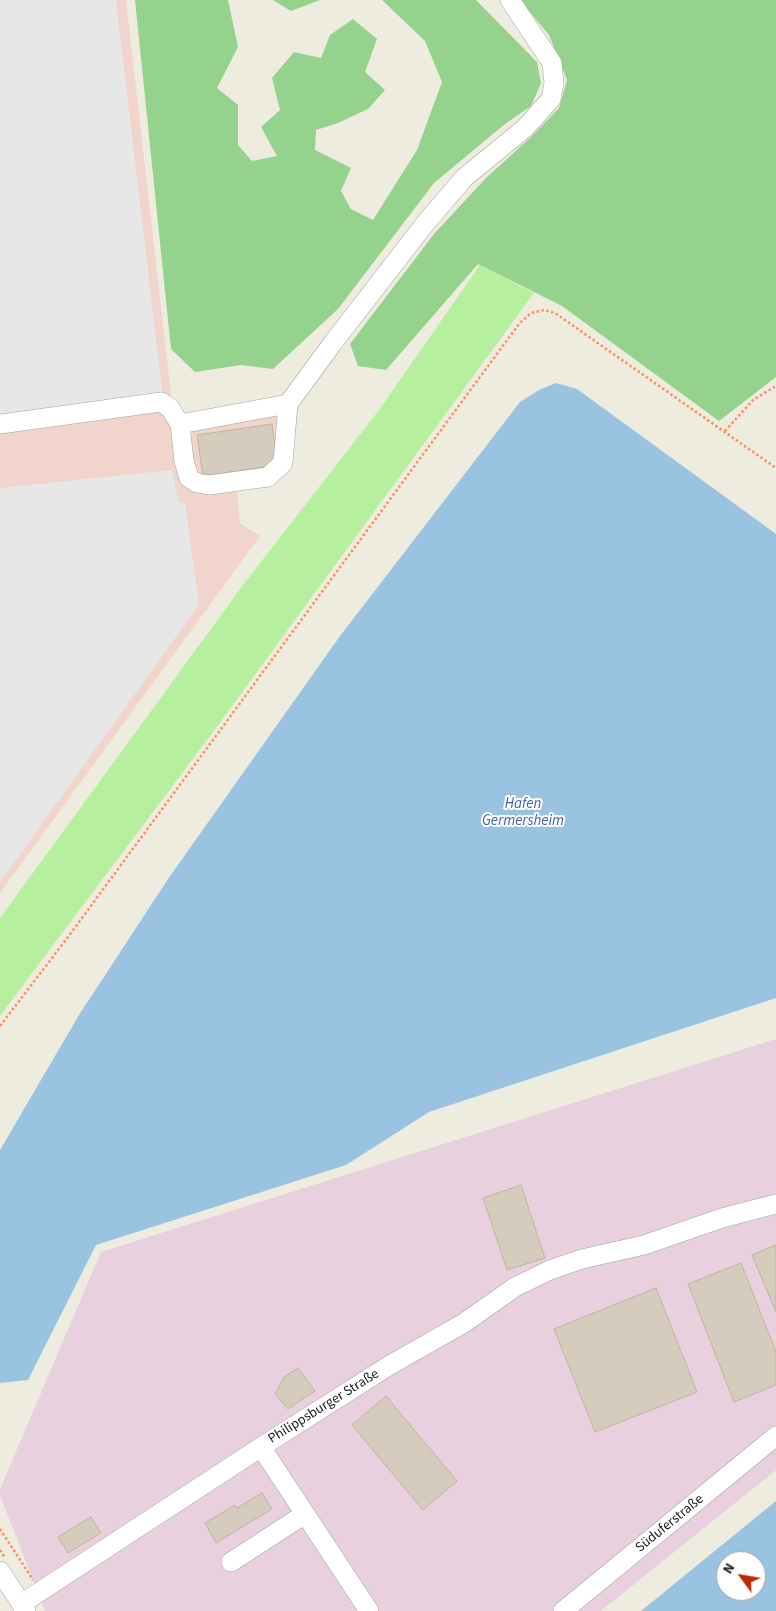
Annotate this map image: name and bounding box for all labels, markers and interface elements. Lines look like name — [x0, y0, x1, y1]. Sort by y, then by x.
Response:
water label: Hafen Germersheim — [482, 796, 564, 831]
street label: Philippsburger Straße — [266, 1366, 382, 1448]
street label: Süduferstraße — [632, 1491, 708, 1557]
north arrow — [716, 1551, 766, 1601]
text: N — [718, 1559, 740, 1578]

